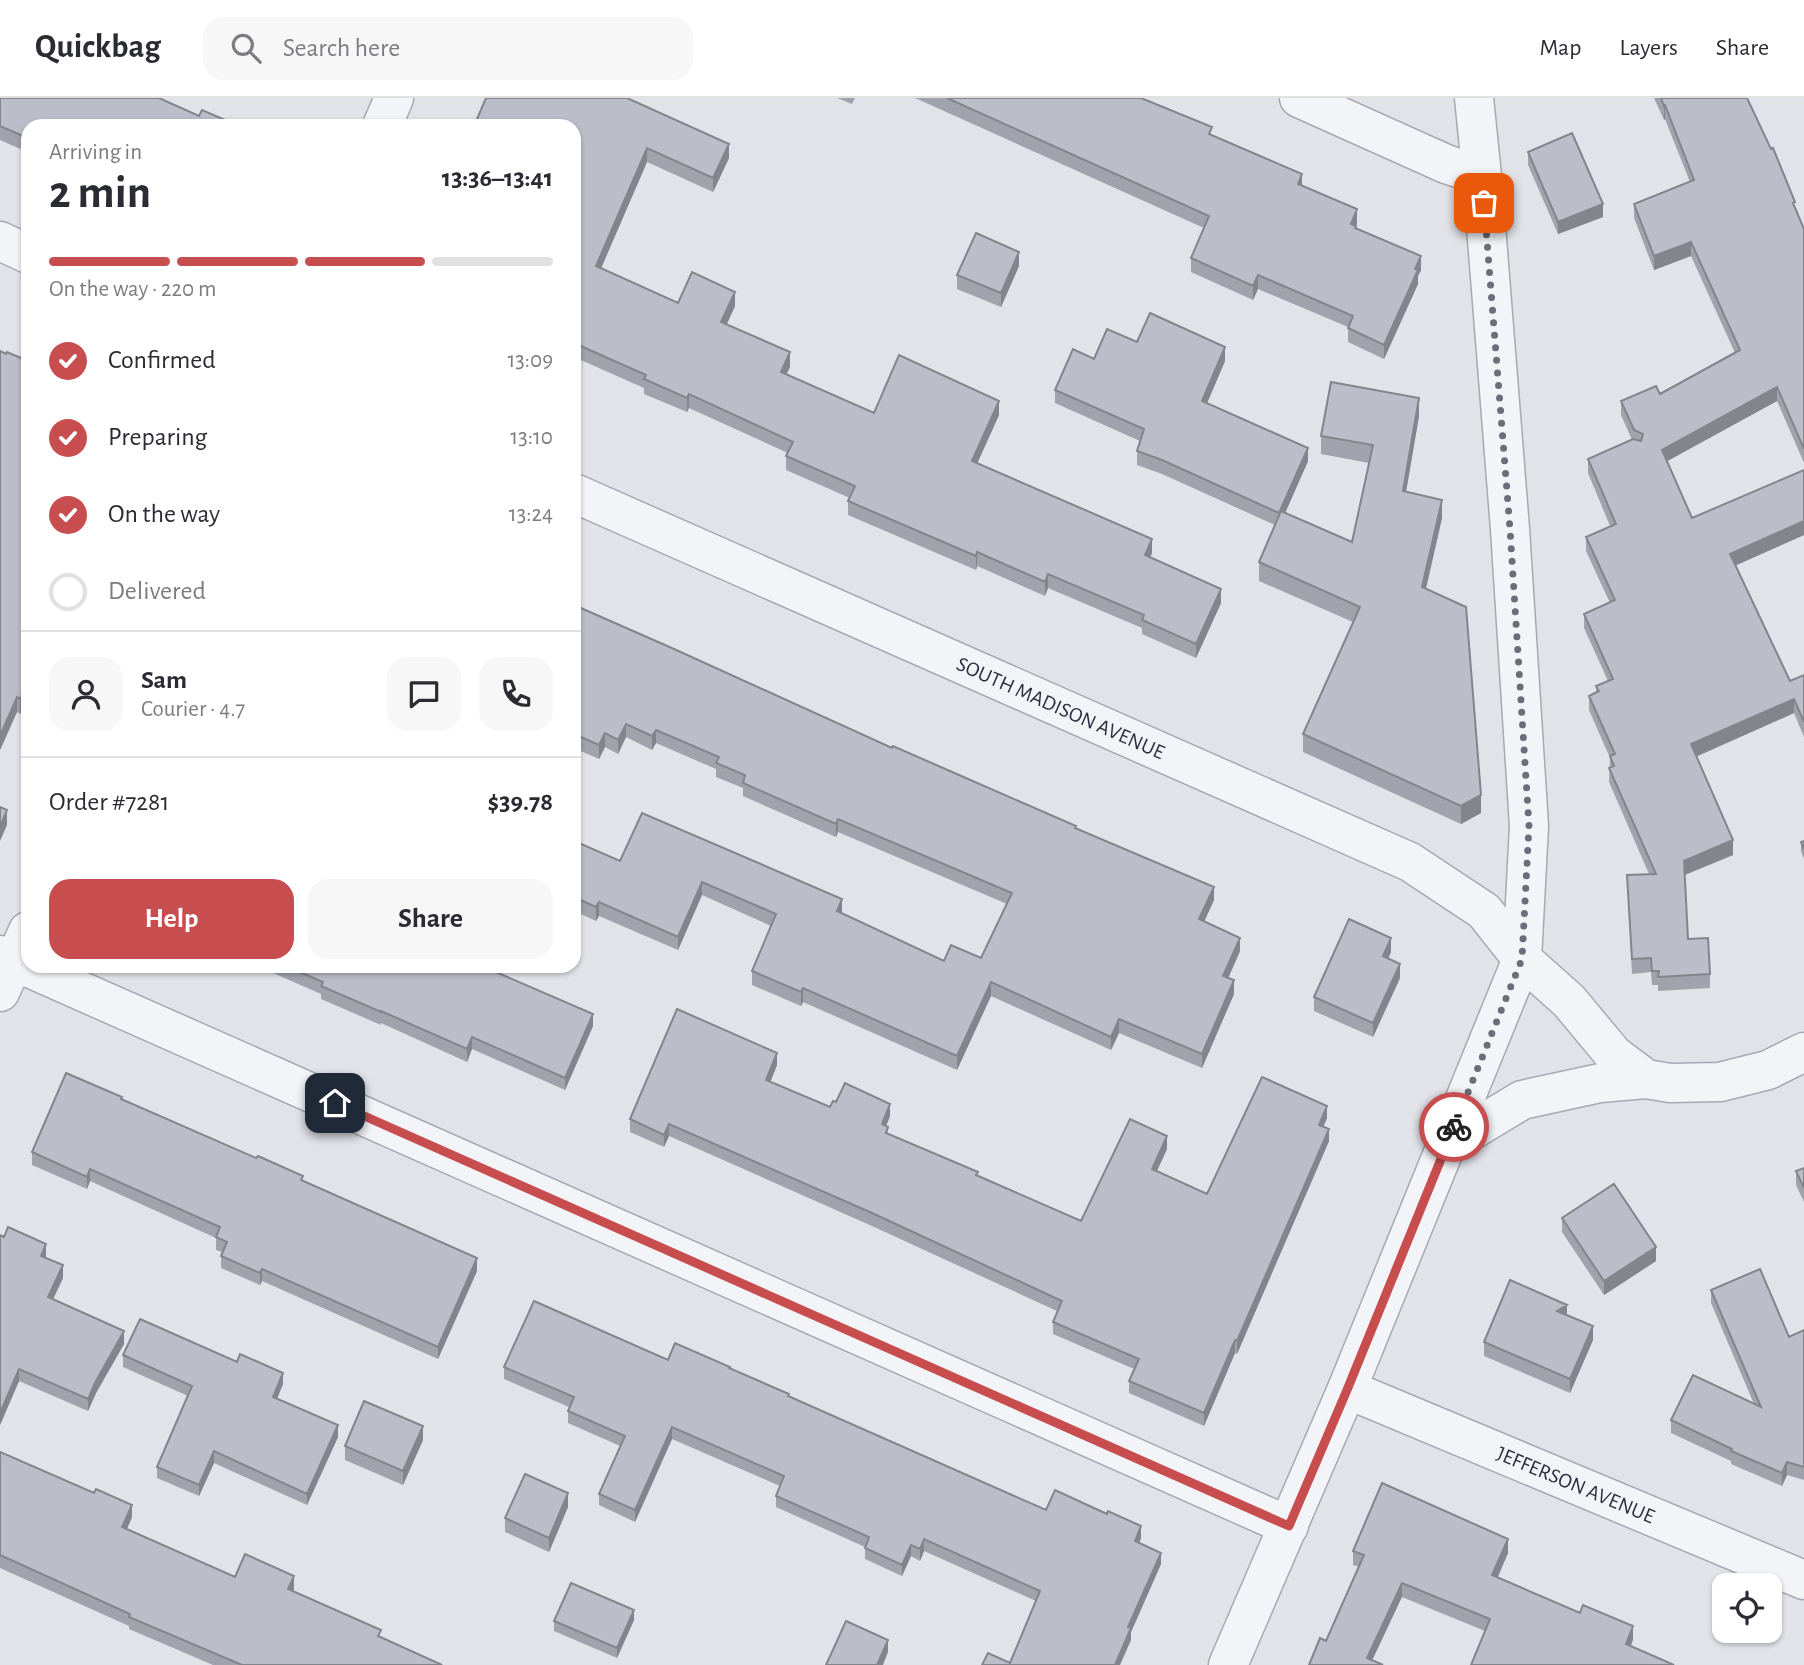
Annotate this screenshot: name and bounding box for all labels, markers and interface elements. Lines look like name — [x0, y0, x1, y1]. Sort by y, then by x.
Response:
search box — [203, 17, 693, 80]
icon: search — [227, 29, 265, 67]
text: Quickbag — [35, 31, 161, 64]
text: Search here — [283, 35, 400, 61]
text: Map — [1539, 36, 1581, 60]
text: Layers — [1619, 36, 1678, 60]
text: Share — [1716, 36, 1769, 60]
text: Arriving in — [49, 141, 142, 164]
text: 13:36–13:41 — [442, 165, 553, 191]
text: 2 min — [49, 170, 151, 216]
pin — [1454, 173, 1514, 233]
icon: bag — [1465, 184, 1503, 222]
text: On the way · 220 m — [49, 278, 216, 301]
icon: check — [49, 342, 87, 380]
text: Confirmed — [108, 347, 216, 373]
text: 13:09 — [507, 349, 553, 372]
icon: check — [49, 419, 87, 457]
text: Preparing — [108, 424, 207, 450]
text: 13:10 — [510, 426, 553, 449]
icon: check — [49, 496, 87, 534]
text: On the way — [108, 501, 220, 527]
text: 13:24 — [509, 503, 553, 526]
text: Delivered — [108, 578, 206, 604]
street label: SOUTH MADISON AVENUE — [954, 653, 1168, 763]
button: person — [49, 657, 123, 731]
button: chat — [387, 657, 461, 731]
button: phone — [479, 657, 553, 731]
text: Sam — [141, 667, 187, 693]
text: Courier · 4.7 — [141, 698, 245, 721]
text: Order #7281 — [49, 789, 169, 815]
text: $39.78 — [488, 789, 553, 815]
button: Help — [49, 879, 294, 959]
button: Share — [308, 879, 553, 959]
pin — [305, 1073, 365, 1133]
icon: home — [316, 1084, 354, 1122]
courier — [1419, 1092, 1489, 1162]
icon: bike — [1435, 1108, 1473, 1146]
street label: JEFFERSON AVENUE — [1494, 1442, 1658, 1527]
map controls — [1712, 1573, 1782, 1643]
button: locate — [1712, 1573, 1782, 1643]

